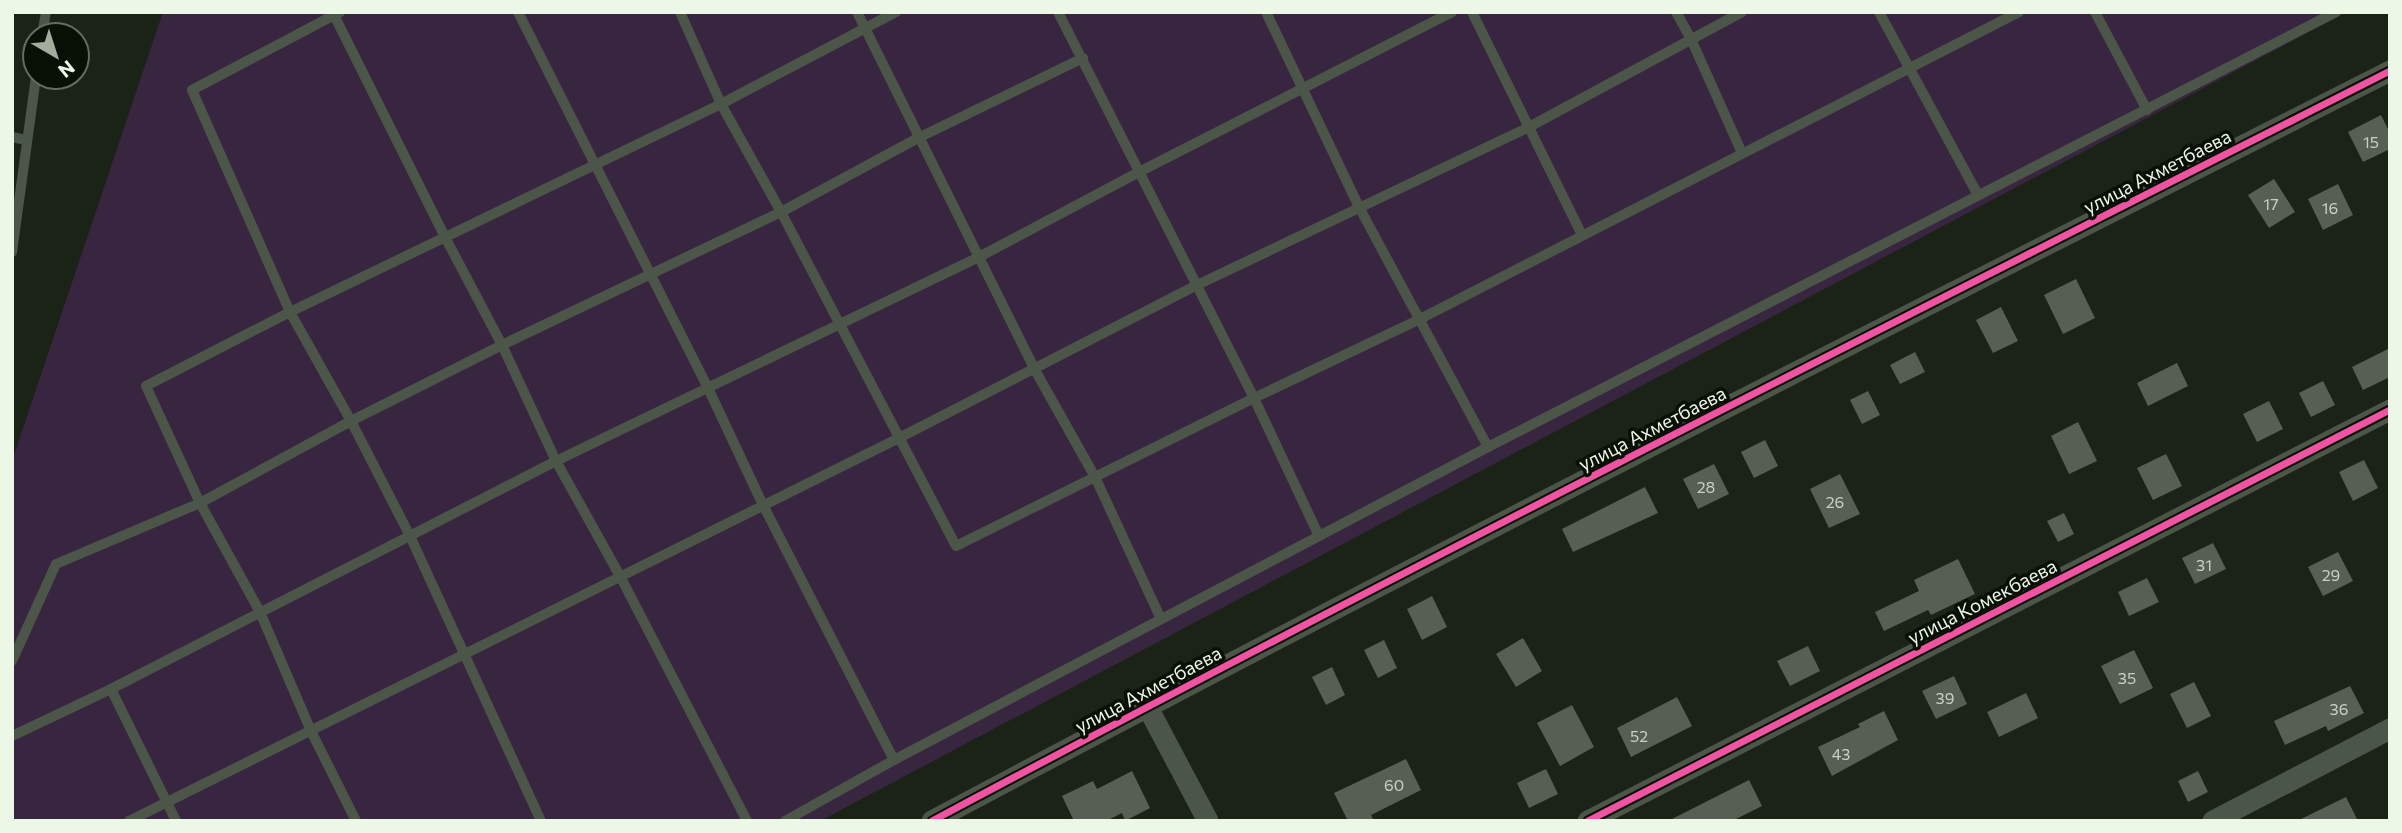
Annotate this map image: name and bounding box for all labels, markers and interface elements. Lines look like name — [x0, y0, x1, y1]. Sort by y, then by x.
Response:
north arrow — [21, 21, 91, 91]
text: N — [54, 56, 80, 83]
street label: улица Ахметбаева — [2079, 124, 2235, 218]
house number: 15 — [2363, 132, 2379, 151]
house number: 17 — [2263, 194, 2279, 213]
house number: 16 — [2322, 198, 2338, 217]
street label: улица Ахметбаева — [1574, 381, 1730, 475]
house number: 28 — [1697, 477, 1715, 496]
house number: 26 — [1826, 492, 1844, 511]
street label: улица Комекбаева — [1904, 554, 2060, 648]
house number: 31 — [2196, 555, 2212, 574]
house number: 29 — [2322, 565, 2340, 584]
street label: улица Ахметбаева — [1071, 641, 1225, 737]
house number: 35 — [2118, 668, 2136, 687]
house number: 39 — [1936, 688, 1954, 707]
house number: 36 — [2330, 699, 2348, 718]
house number: 52 — [1630, 726, 1648, 745]
house number: 43 — [1832, 744, 1850, 763]
house number: 60 — [1384, 775, 1404, 794]

